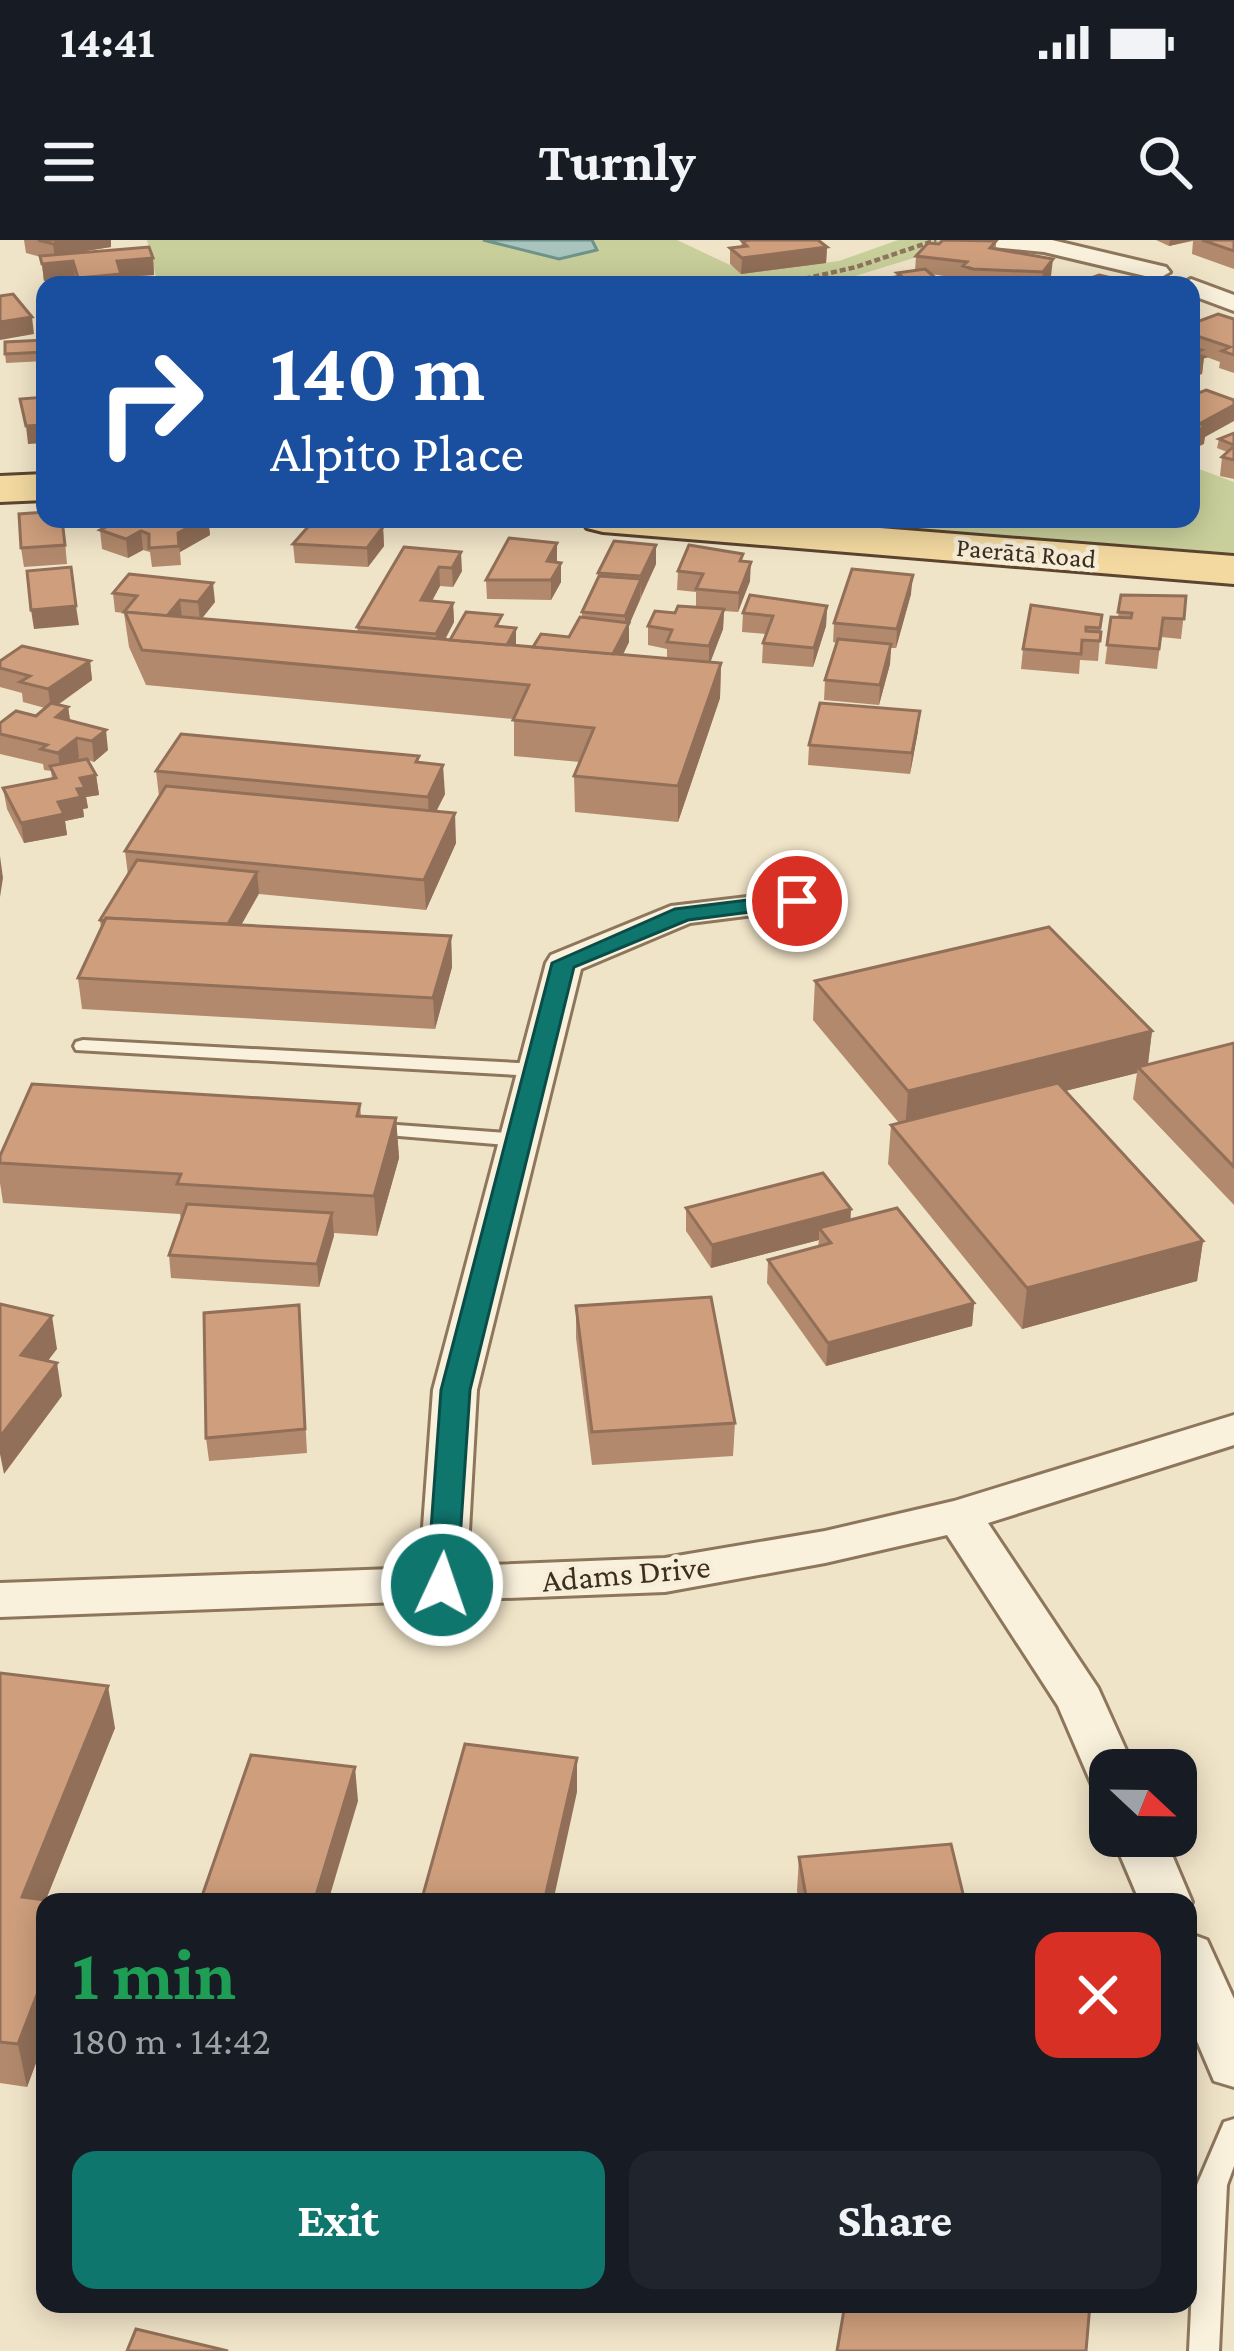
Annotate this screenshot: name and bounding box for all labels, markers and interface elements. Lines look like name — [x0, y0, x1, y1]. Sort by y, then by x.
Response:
text: 14:41 — [60, 17, 155, 67]
icon: menu — [36, 129, 102, 195]
icon: search — [1132, 129, 1198, 195]
text: Turnly — [538, 132, 696, 192]
icon: right — [72, 324, 228, 480]
text: 140 m — [270, 325, 485, 418]
text: Alpito Place — [270, 423, 524, 483]
street label: Paerātā Road — [955, 532, 1097, 574]
pin — [746, 850, 848, 952]
icon: arrive — [764, 868, 830, 934]
position arrow — [379, 1522, 505, 1648]
street label: Adams Drive — [540, 1547, 712, 1599]
north arrow — [1089, 1749, 1197, 1857]
map controls — [1089, 1749, 1197, 1857]
button: close — [1035, 1932, 1161, 2058]
text: 1 min — [72, 1934, 236, 2014]
text: 180 m · 14:42 — [72, 2019, 271, 2062]
button: Exit — [72, 2151, 605, 2289]
button: Share — [629, 2151, 1161, 2289]

